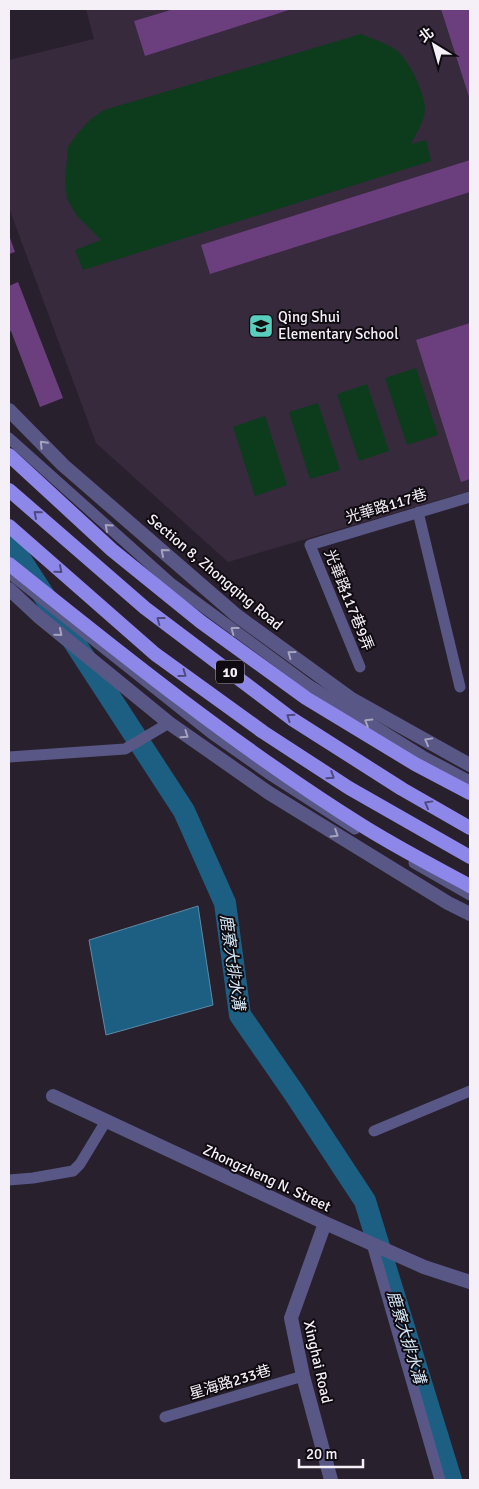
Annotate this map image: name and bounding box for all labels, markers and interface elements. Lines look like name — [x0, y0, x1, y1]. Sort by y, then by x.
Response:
north arrow — [409, 20, 459, 70]
text: 北 — [416, 24, 437, 46]
place label: Qing Shui Elementary School — [278, 308, 399, 343]
school or university icon: Qing Shui Elementary School — [248, 313, 274, 339]
one-way arrow — [40, 441, 49, 450]
street label: 光華路117巷 — [343, 485, 429, 527]
street label: Section 8, Zhongqing Road — [144, 510, 286, 634]
one-way arrow — [33, 511, 42, 520]
one-way arrow — [105, 524, 114, 533]
street label: 光華路117巷9弄 — [321, 547, 377, 653]
one-way arrow — [161, 549, 170, 558]
one-way arrow — [53, 564, 62, 573]
one-way arrow — [156, 617, 166, 626]
one-way arrow — [53, 627, 62, 635]
one-way arrow — [231, 627, 240, 635]
one-way arrow — [287, 651, 297, 660]
road number: 10 — [216, 660, 244, 684]
one-way arrow — [177, 668, 187, 677]
one-way arrow — [286, 714, 296, 723]
one-way arrow — [364, 718, 373, 728]
one-way arrow — [180, 729, 189, 738]
one-way arrow — [424, 737, 433, 747]
one-way arrow — [326, 770, 335, 779]
one-way arrow — [424, 800, 433, 810]
one-way arrow — [330, 827, 339, 837]
water label: 鹿寮大排水溝 — [215, 913, 249, 1013]
street label: Zhongzheng N. Street — [200, 1141, 334, 1215]
water label: 鹿寮大排水溝 — [382, 1288, 430, 1388]
street label: Xinghai Road — [300, 1319, 336, 1405]
street label: 星海路233巷 — [187, 1361, 273, 1403]
scale bar — [299, 1436, 363, 1468]
text: 20 m — [306, 1445, 337, 1463]

